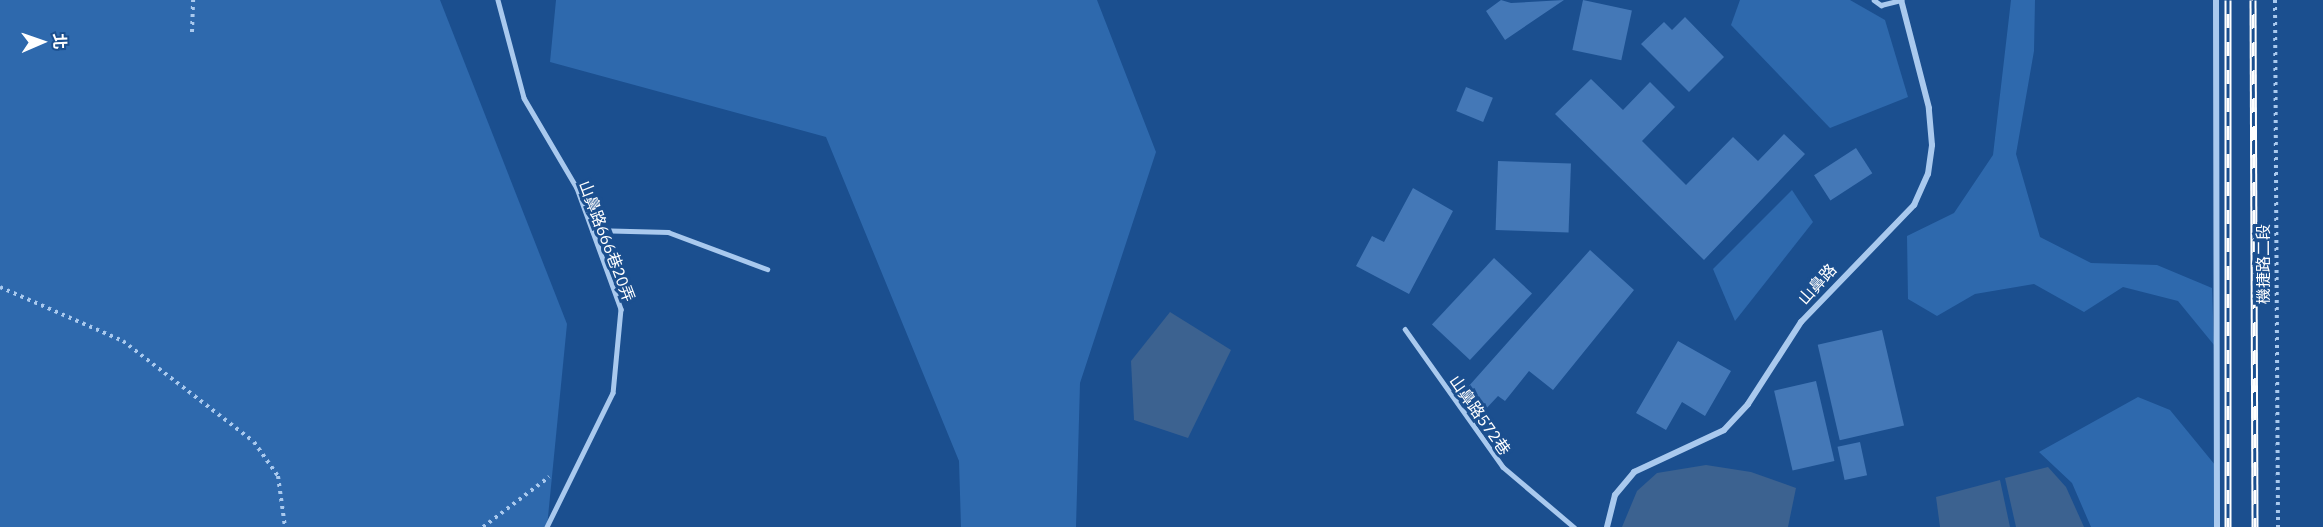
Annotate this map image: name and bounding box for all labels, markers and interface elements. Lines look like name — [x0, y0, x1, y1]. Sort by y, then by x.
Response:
north arrow — [12, 12, 72, 72]
text: 北 — [50, 33, 70, 50]
street label: 山鼻路666巷20弄 — [575, 178, 639, 304]
street label: 機捷路二段 — [2253, 224, 2273, 304]
street label: 山鼻路 — [1794, 260, 1840, 308]
street label: 山鼻路572巷 — [1446, 371, 1514, 459]

